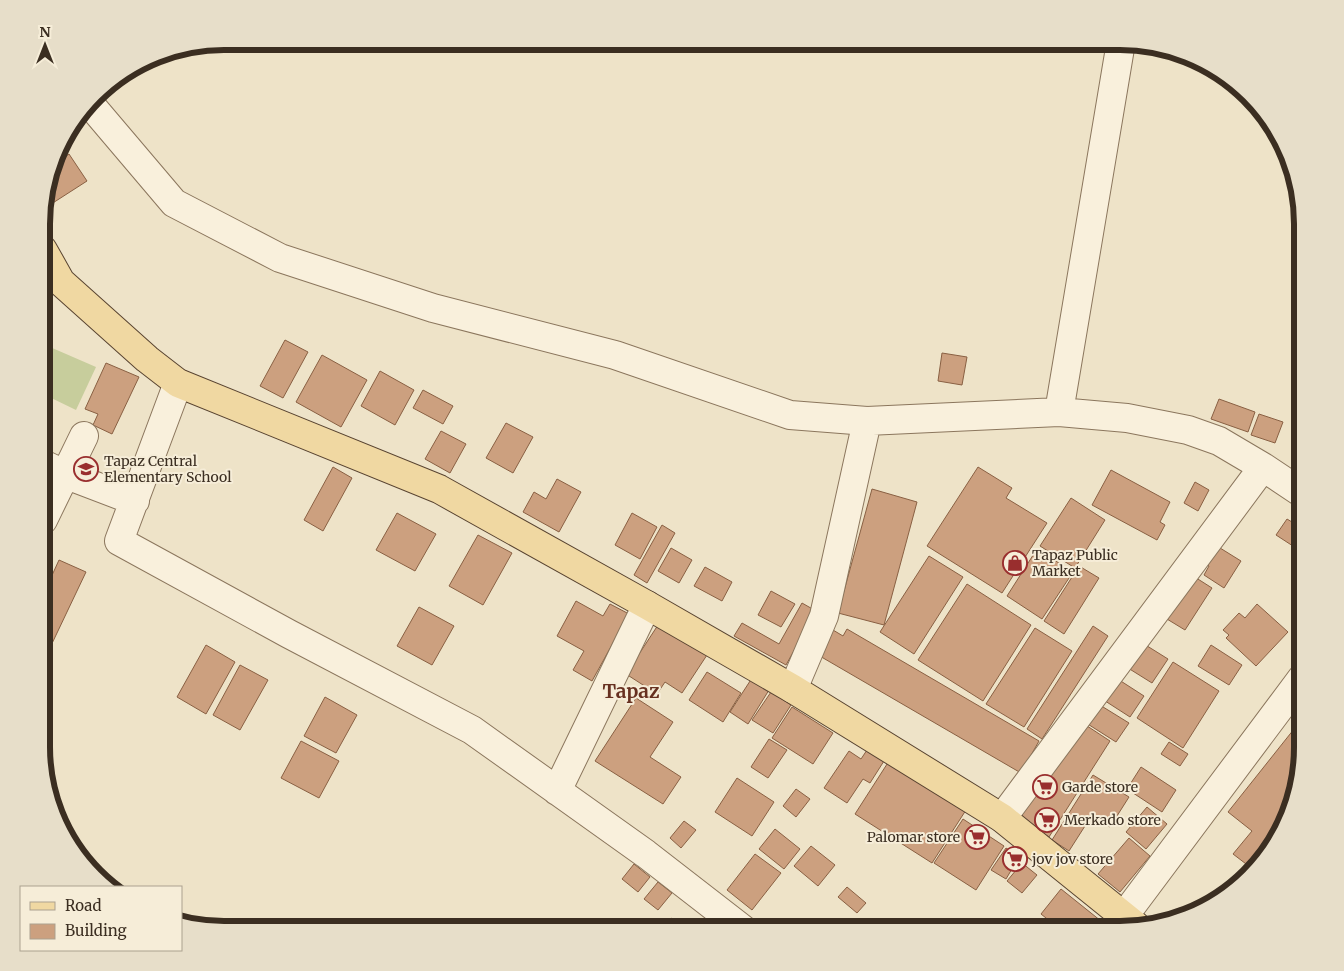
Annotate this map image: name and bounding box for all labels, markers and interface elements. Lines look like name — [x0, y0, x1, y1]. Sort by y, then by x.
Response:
north arrow — [20, 20, 70, 70]
text: N — [39, 23, 51, 41]
place label: Tapaz Central Elementary School — [104, 452, 232, 486]
school or university icon: Tapaz Central Elementary School — [73, 456, 99, 482]
place label: Tapaz Public Market — [1032, 546, 1118, 580]
shop icon: Tapaz Public Market — [1002, 550, 1028, 576]
district label: Tapaz — [603, 679, 660, 703]
supermarket icon: Garde store — [1032, 774, 1058, 800]
place label: Garde store — [1062, 778, 1138, 796]
supermarket icon: Merkado store — [1034, 807, 1060, 833]
place label: Merkado store — [1064, 811, 1161, 829]
supermarket icon: Palomar store — [964, 824, 990, 850]
place label: Palomar store — [867, 828, 960, 846]
supermarket icon: jov jov store — [1002, 846, 1028, 872]
place label: jov jov store — [1031, 850, 1113, 868]
legend — [20, 886, 182, 951]
text: Road — [65, 896, 101, 915]
text: Building — [65, 921, 127, 940]

